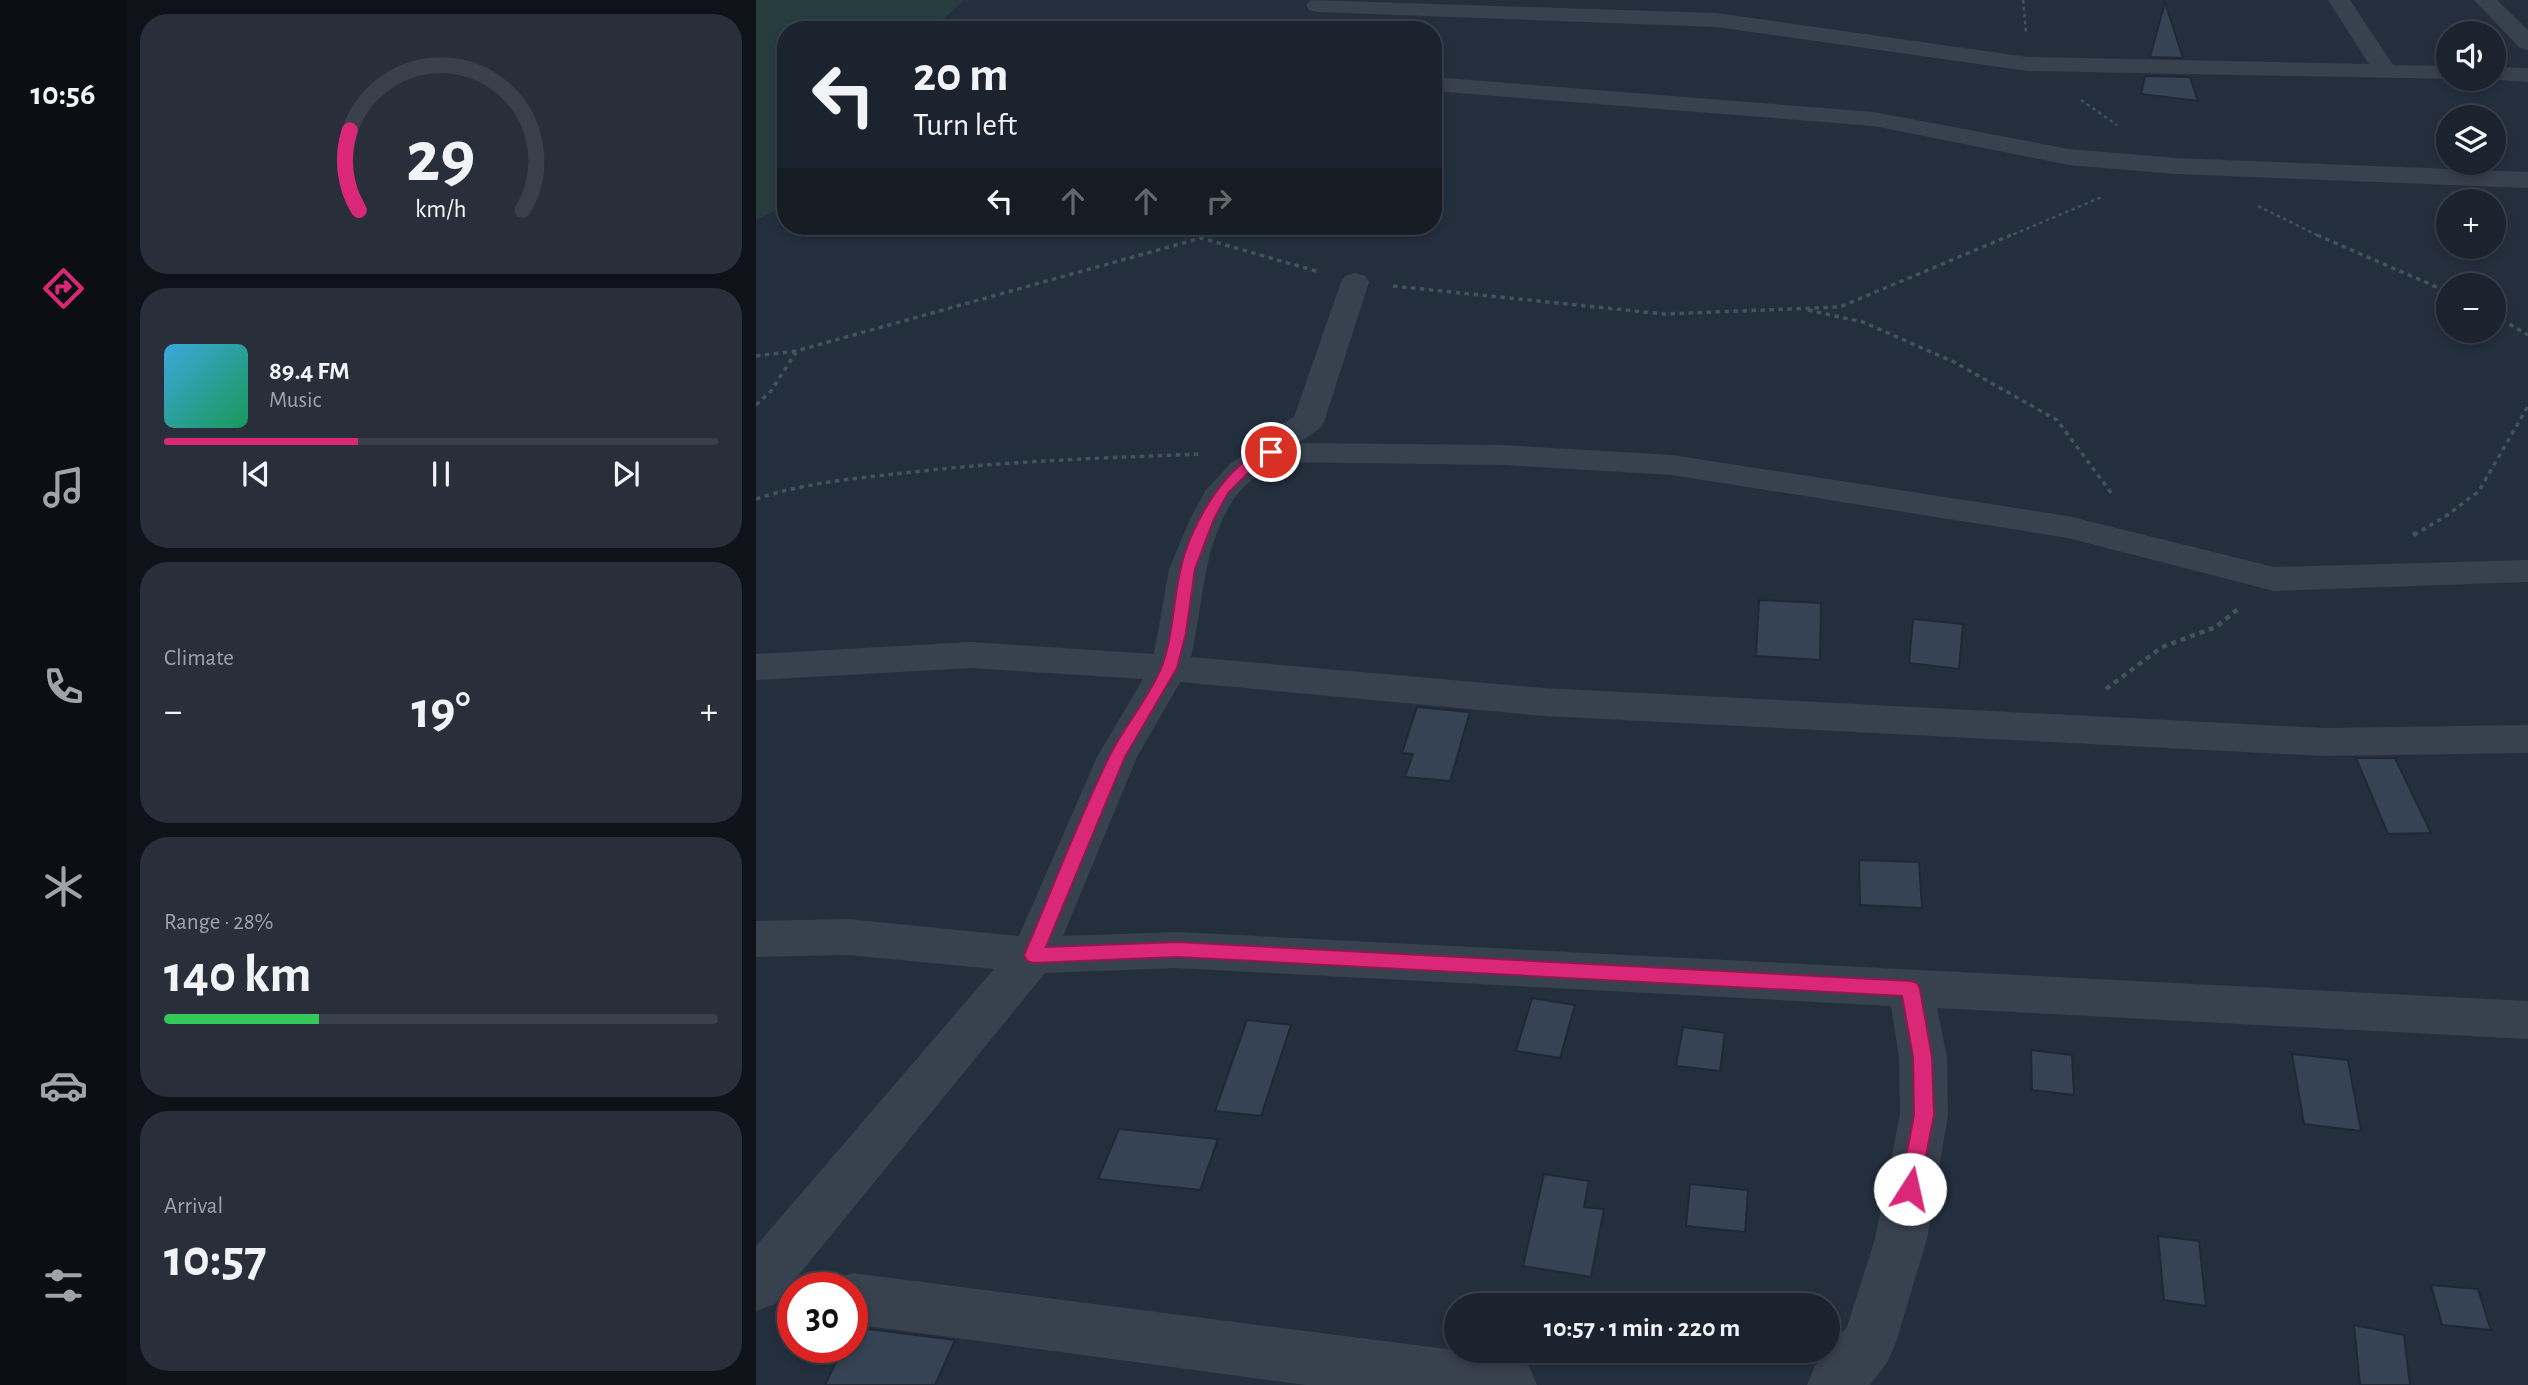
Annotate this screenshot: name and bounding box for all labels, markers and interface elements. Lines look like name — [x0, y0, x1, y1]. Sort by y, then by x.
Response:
map controls — [2436, 21, 2506, 343]
button: sound — [2436, 21, 2506, 91]
icon: left — [798, 49, 889, 140]
text: 20 m — [913, 51, 1009, 100]
text: 10:56 — [31, 78, 95, 110]
button: layers — [2436, 105, 2506, 175]
text: Turn left — [913, 109, 1017, 141]
text: 29 — [406, 122, 476, 195]
icon: left — [981, 182, 1019, 220]
icon: ahead — [1054, 182, 1092, 220]
icon: ahead — [1127, 182, 1165, 220]
icon: right — [1200, 182, 1238, 220]
button: + — [2436, 189, 2506, 259]
text: km/h — [415, 197, 467, 222]
icon: directions — [39, 264, 88, 313]
button: − — [2436, 273, 2506, 343]
text: 89.4 FM — [269, 358, 350, 384]
text: Music — [269, 389, 321, 412]
pin — [1241, 422, 1301, 482]
icon: arrive — [1252, 433, 1290, 471]
icon: previous — [237, 455, 275, 493]
icon: pause — [422, 455, 460, 493]
icon: next — [607, 455, 645, 493]
icon: music — [39, 463, 88, 512]
text: Climate — [164, 647, 234, 670]
icon: phone — [39, 662, 88, 711]
text: 19° — [411, 685, 471, 737]
text: − — [164, 693, 182, 731]
text: + — [700, 693, 718, 731]
icon: climate — [39, 862, 88, 911]
text: Range · 28% — [164, 911, 274, 934]
text: 140 km — [164, 949, 312, 1001]
icon: car — [39, 1061, 88, 1110]
position arrow — [1873, 1152, 1947, 1226]
text: Arrival — [164, 1195, 223, 1218]
text: 10:57 — [164, 1233, 267, 1285]
icon: filters — [39, 1261, 88, 1310]
speed limit sign: 30 — [777, 1272, 868, 1363]
text: 10:57 · 1 min · 220 m — [1544, 1315, 1740, 1341]

